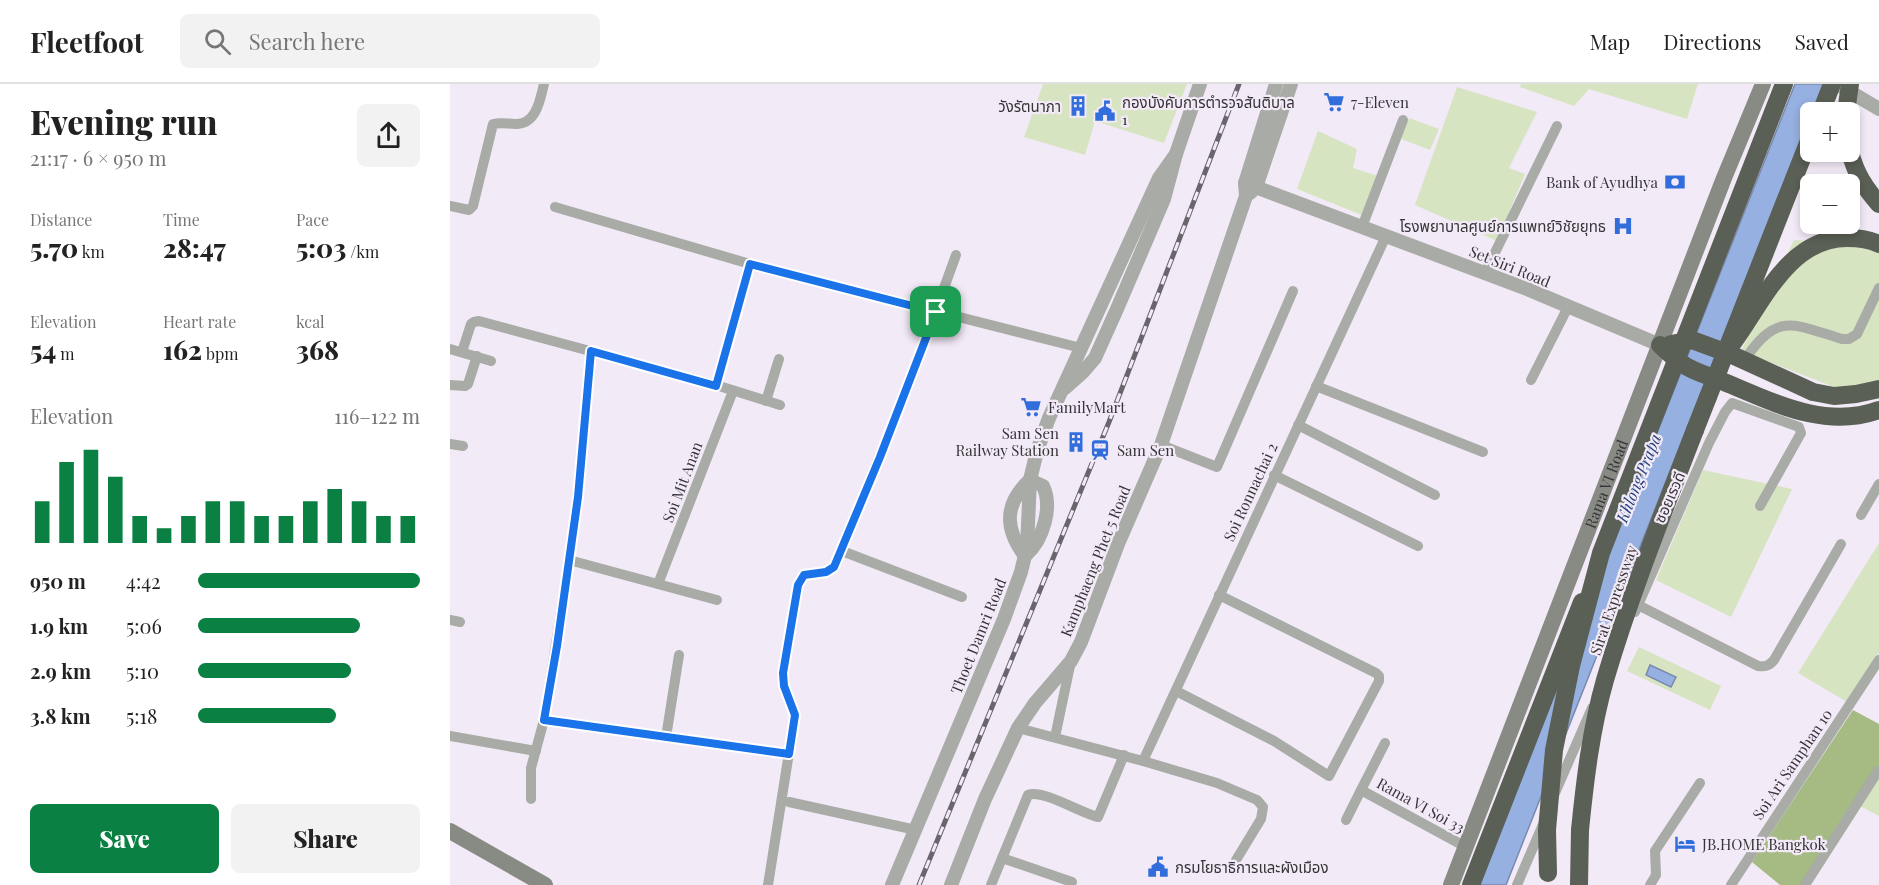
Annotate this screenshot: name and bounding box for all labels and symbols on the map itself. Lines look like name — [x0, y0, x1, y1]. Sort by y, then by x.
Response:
supermarket icon: 7-Eleven — [1322, 90, 1346, 114]
place label: กองบังคับการตำรวจสันติบาล 1 — [1122, 92, 1295, 129]
place label: 7-Eleven — [1351, 92, 1409, 112]
building icon: วังรัตนาภา — [1066, 94, 1090, 118]
place label: วังรัตนาภา — [998, 96, 1061, 116]
public building icon: กองบังคับการตำรวจสันติบาล 1 — [1093, 99, 1117, 123]
bank icon: Bank of Ayudhya — [1663, 170, 1687, 194]
place label: Bank of Ayudhya — [1546, 172, 1659, 192]
hospital icon: โรงพยาบาลศูนย์การแพทย์วิชัยยุทธ — [1611, 214, 1635, 238]
place label: โรงพยาบาลศูนย์การแพทย์วิชัยยุทธ — [1400, 216, 1606, 236]
street label: Set Siri Road — [1466, 241, 1554, 291]
pin — [910, 286, 961, 337]
supermarket icon: FamilyMart — [1019, 395, 1043, 419]
place label: FamilyMart — [1048, 397, 1126, 417]
place label: Sam Sen Railway Station — [956, 423, 1059, 460]
building icon: Sam Sen Railway Station — [1064, 430, 1088, 454]
water label: Khlong Prapa — [1610, 431, 1665, 526]
street label: Rama VI Road — [1580, 436, 1632, 531]
station icon: Sam Sen — [1088, 438, 1112, 462]
street label: Soi Mit Anan — [657, 439, 707, 525]
street label: Soi Ronnachai 2 — [1218, 439, 1282, 545]
place label: Sam Sen — [1117, 440, 1174, 460]
street label: ซอยเรวดี — [1649, 468, 1689, 526]
street label: Kamphaeng Phet 5 Road — [1055, 482, 1135, 640]
street label: Sirat Expressway — [1585, 542, 1641, 658]
street label: Thoet Damri Road — [946, 575, 1010, 697]
street label: Soi Ari Samphan 10 — [1748, 705, 1836, 823]
street label: Rama VI Soi 33 — [1374, 773, 1469, 837]
hotel icon: JB.HOME Bangkok — [1673, 832, 1697, 856]
place label: JB.HOME Bangkok — [1701, 834, 1827, 854]
public building icon: กรมโยธาธิการและผังเมือง — [1146, 855, 1170, 879]
place label: กรมโยธาธิการและผังเมือง — [1175, 857, 1329, 877]

